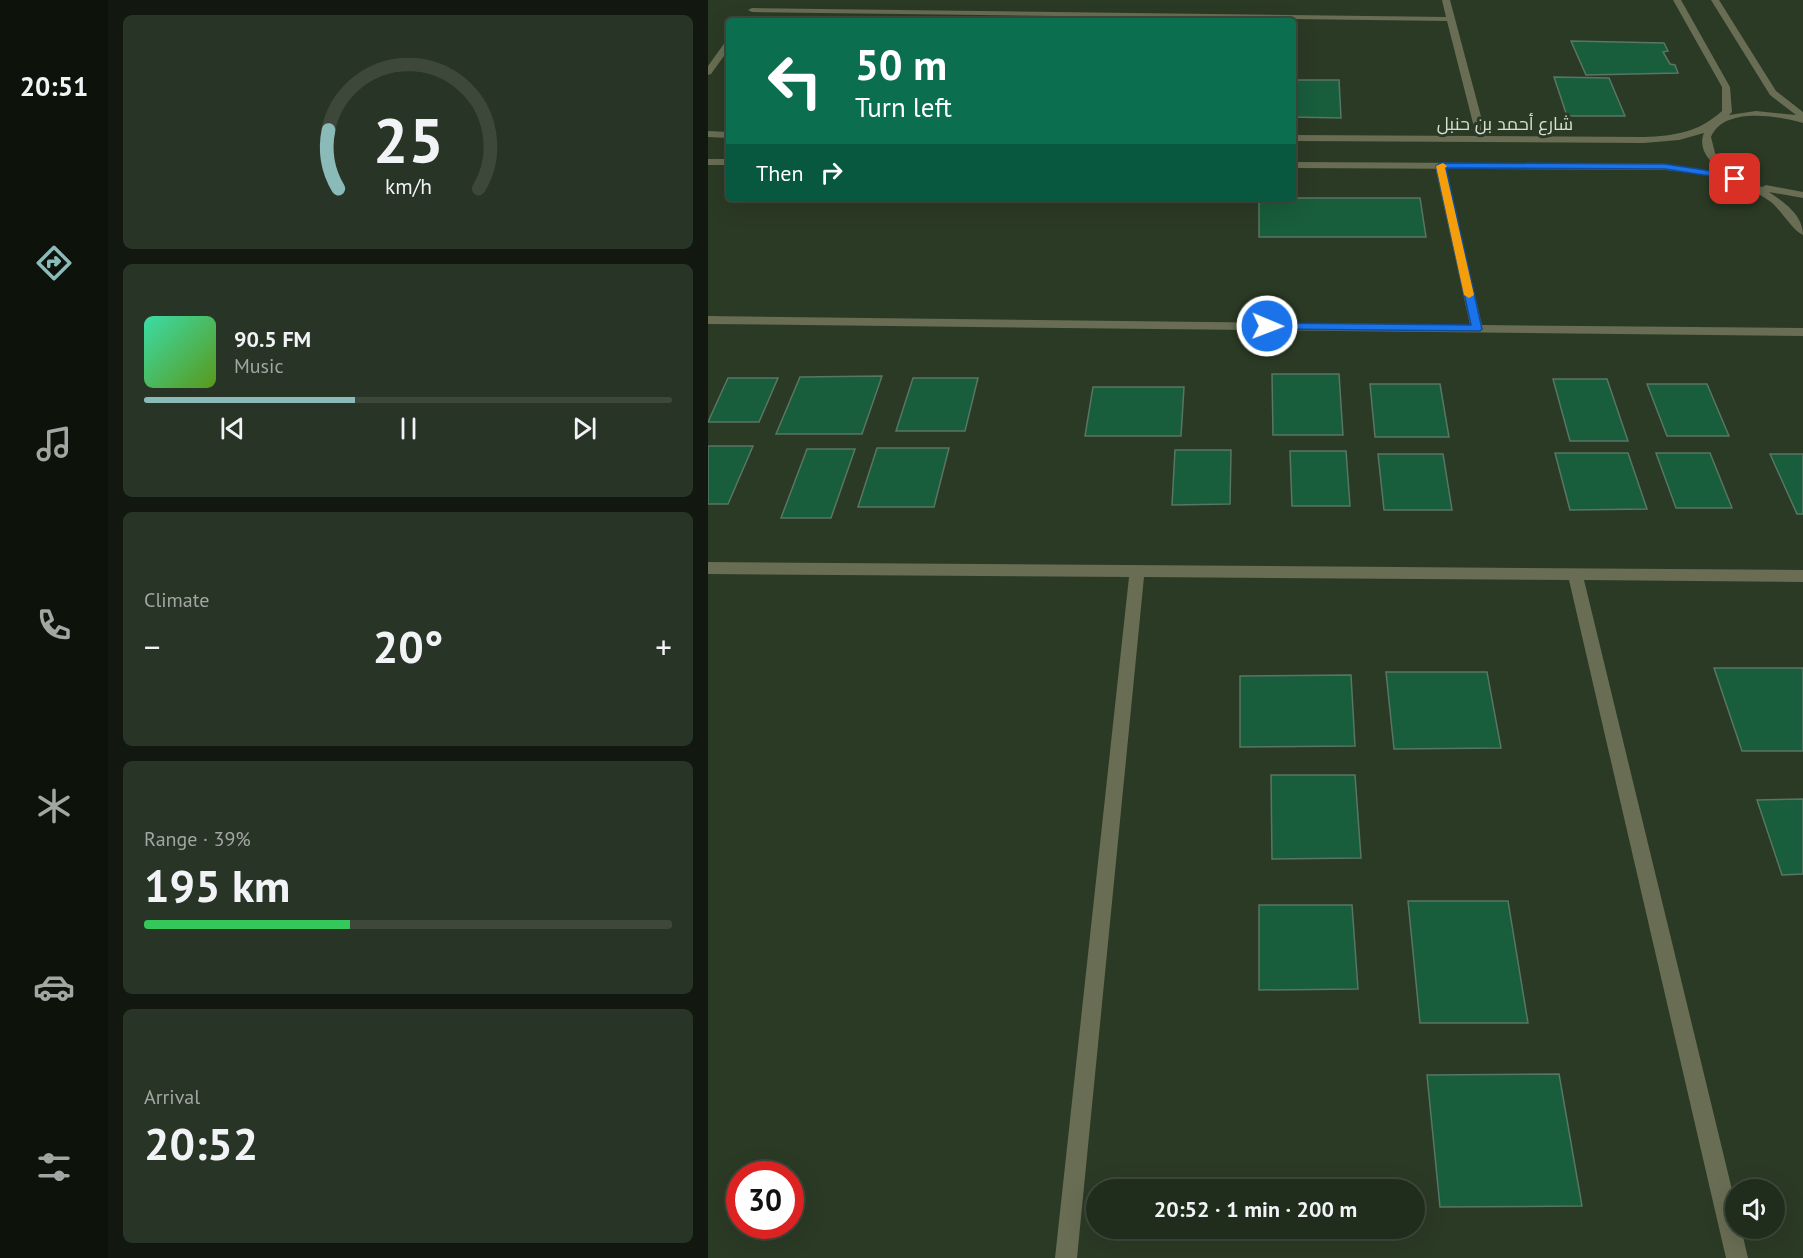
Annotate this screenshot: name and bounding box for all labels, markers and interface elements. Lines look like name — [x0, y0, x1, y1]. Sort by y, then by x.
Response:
text: 50 m — [855, 37, 947, 92]
icon: left — [756, 42, 834, 120]
text: 20:51 — [20, 69, 88, 103]
text: Turn left — [855, 90, 952, 124]
text: 25 — [373, 99, 443, 180]
street label: شارع أحمد بن حنبل — [1437, 112, 1573, 136]
pin — [1709, 153, 1760, 204]
icon: right — [815, 156, 848, 189]
text: Then — [756, 159, 803, 187]
icon: arrive — [1718, 162, 1751, 195]
text: km/h — [384, 172, 431, 200]
icon: directions — [33, 242, 75, 284]
position arrow — [1235, 294, 1299, 358]
text: 90.5 FM — [234, 325, 311, 353]
text: Music — [234, 353, 283, 379]
icon: previous — [216, 412, 249, 445]
icon: pause — [392, 412, 425, 445]
icon: next — [568, 412, 601, 445]
icon: music — [33, 423, 75, 465]
text: Climate — [144, 587, 210, 613]
icon: phone — [33, 604, 75, 646]
text: 20° — [373, 617, 443, 675]
text: − — [144, 625, 161, 668]
text: + — [655, 625, 672, 668]
icon: climate — [33, 785, 75, 827]
text: Range · 39% — [144, 826, 251, 852]
text: 195 km — [144, 856, 290, 914]
icon: car — [33, 966, 75, 1008]
text: Arrival — [144, 1084, 200, 1110]
text: 20:52 — [144, 1114, 258, 1172]
icon: filters — [33, 1146, 75, 1188]
speed limit sign: 30 — [726, 1161, 804, 1239]
map controls — [1725, 1179, 1785, 1239]
button: sound — [1725, 1179, 1785, 1239]
text: 20:52 · 1 min · 200 m — [1154, 1195, 1357, 1223]

